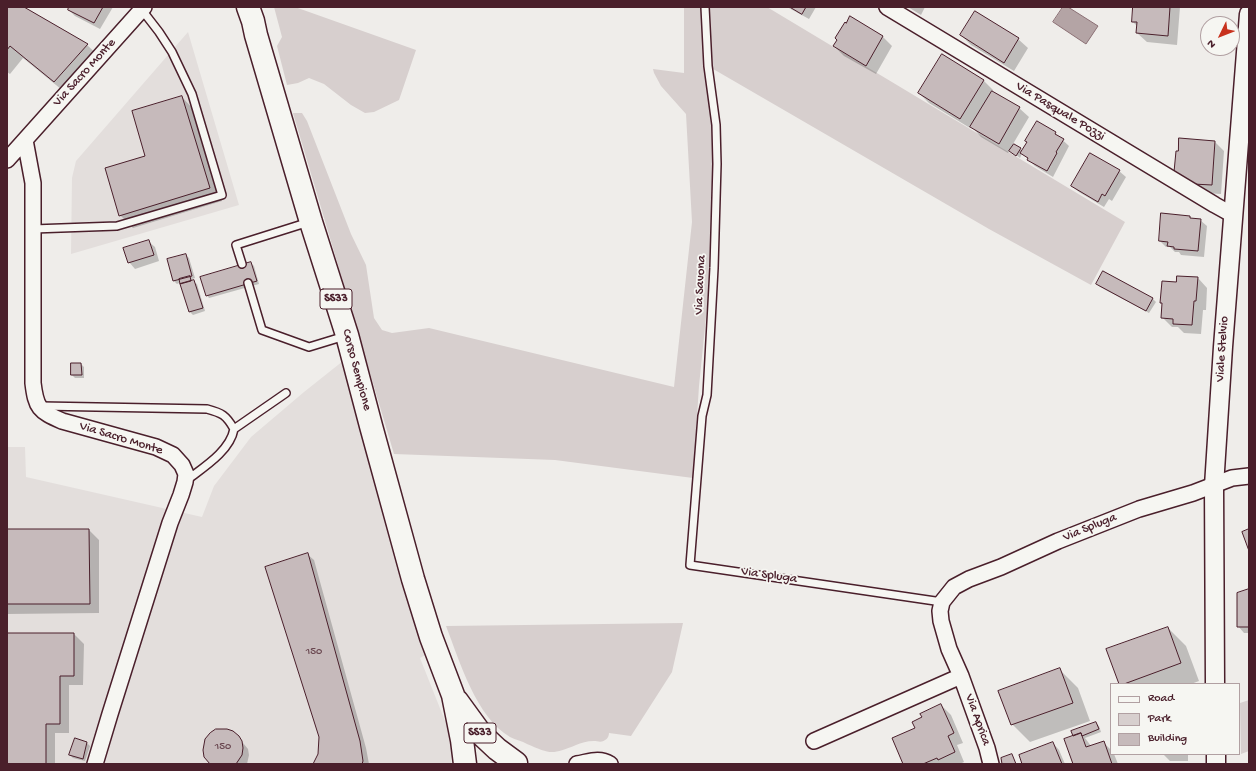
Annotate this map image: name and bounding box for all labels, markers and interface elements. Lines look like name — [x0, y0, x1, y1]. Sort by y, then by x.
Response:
north arrow — [1200, 16, 1240, 56]
street label: Via Sacro Monte — [50, 36, 120, 110]
text: N — [1205, 37, 1219, 50]
street label: Via Pasquale Pozzi — [1012, 79, 1108, 145]
street label: Via Savona — [692, 255, 710, 315]
road number: SS33 — [320, 289, 352, 309]
street label: Viale Stelvio — [1213, 315, 1233, 383]
street label: Corso Sempione — [338, 327, 374, 413]
street label: Via Sacro Monte — [77, 419, 165, 459]
street label: Via Spluga — [1061, 510, 1119, 546]
street label: Via Spluga — [740, 564, 798, 588]
house number: 150 — [306, 645, 322, 659]
legend — [1110, 683, 1240, 755]
street label: Via Aprica — [961, 692, 993, 748]
text: Road — [1148, 692, 1174, 706]
text: Park — [1148, 712, 1171, 726]
road number: SS33 — [464, 723, 496, 743]
text: Building — [1148, 732, 1187, 746]
house number: 150 — [215, 740, 231, 754]

